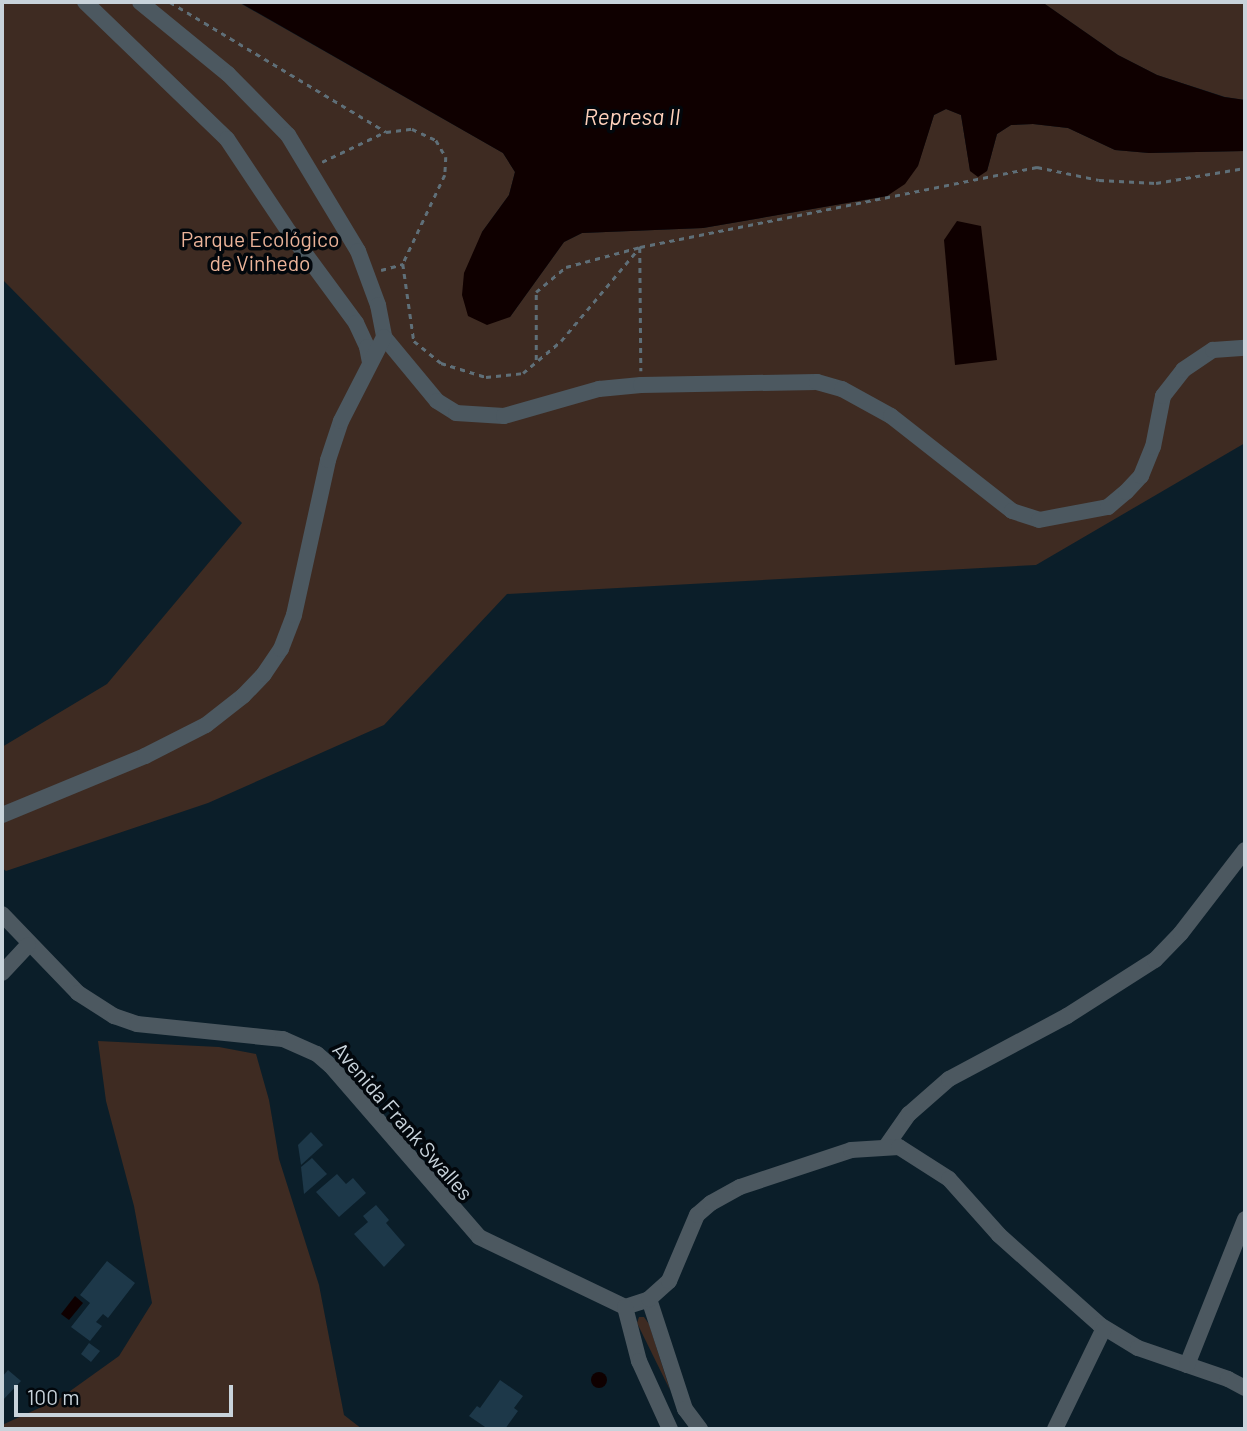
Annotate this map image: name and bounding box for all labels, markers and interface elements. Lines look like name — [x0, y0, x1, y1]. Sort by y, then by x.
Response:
water label: Represa II — [584, 102, 680, 130]
park label: Parque Ecológico de Vinhedo — [181, 226, 339, 276]
street label: Avenida Frank Swalles — [328, 1037, 478, 1205]
scale bar — [18, 1372, 236, 1416]
text: 100 m — [27, 1384, 80, 1409]

